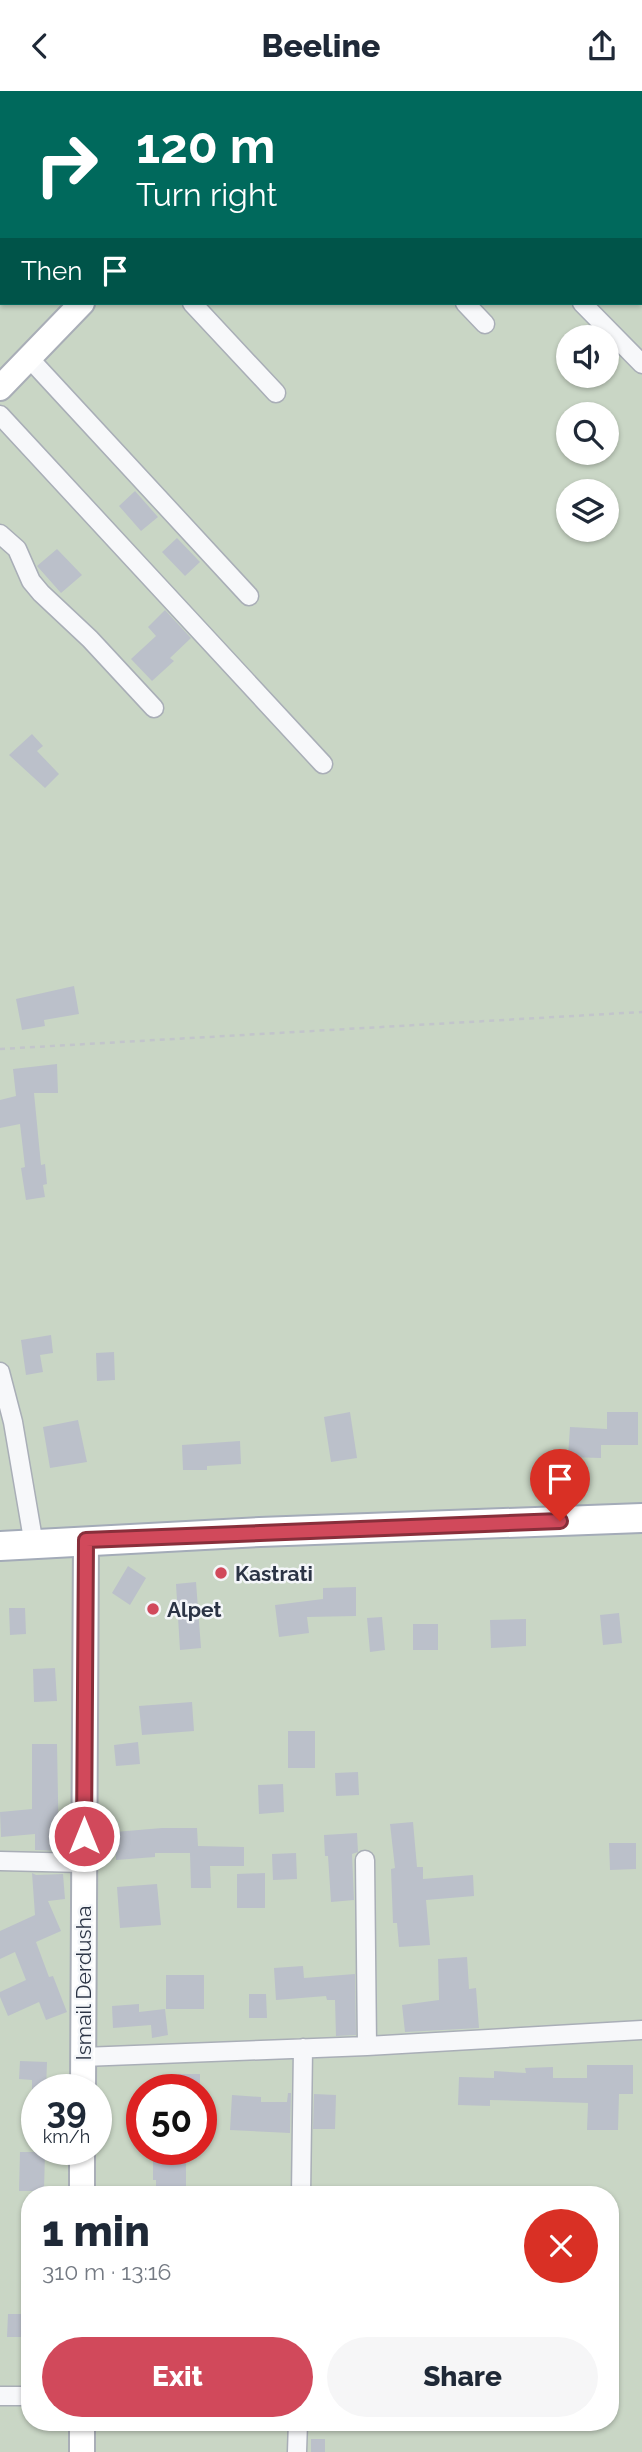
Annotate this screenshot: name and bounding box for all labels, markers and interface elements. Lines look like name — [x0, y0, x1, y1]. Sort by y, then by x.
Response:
icon: back — [21, 27, 59, 65]
text: Beeline — [262, 27, 380, 64]
icon: share — [583, 27, 621, 65]
text: 120 m — [136, 117, 275, 174]
icon: right — [21, 119, 112, 210]
text: Turn right — [136, 176, 277, 213]
icon: arrive — [96, 252, 134, 290]
text: Then — [21, 256, 82, 286]
map controls — [556, 325, 619, 542]
button: sound — [556, 325, 619, 388]
button: search — [556, 402, 619, 465]
button: layers — [556, 479, 619, 542]
pin — [530, 1449, 590, 1521]
icon: arrive — [541, 1460, 579, 1498]
place label: Kastrati — [235, 1561, 313, 1586]
marker: Kastrati — [213, 1565, 229, 1581]
place label: Alpet — [167, 1597, 222, 1622]
marker: Alpet — [145, 1601, 161, 1617]
position arrow — [47, 1799, 121, 1873]
street label: Ismail Derdusha — [71, 1906, 96, 2060]
speed limit sign: 50 — [126, 2074, 217, 2165]
text: 39 — [46, 2090, 87, 2131]
text: km/h — [43, 2126, 90, 2147]
text: 1 min — [42, 2207, 150, 2256]
button: close — [524, 2209, 598, 2283]
text: 310 m · 13:16 — [42, 2258, 171, 2285]
button: Exit — [42, 2337, 313, 2417]
button: Share — [327, 2337, 598, 2417]

